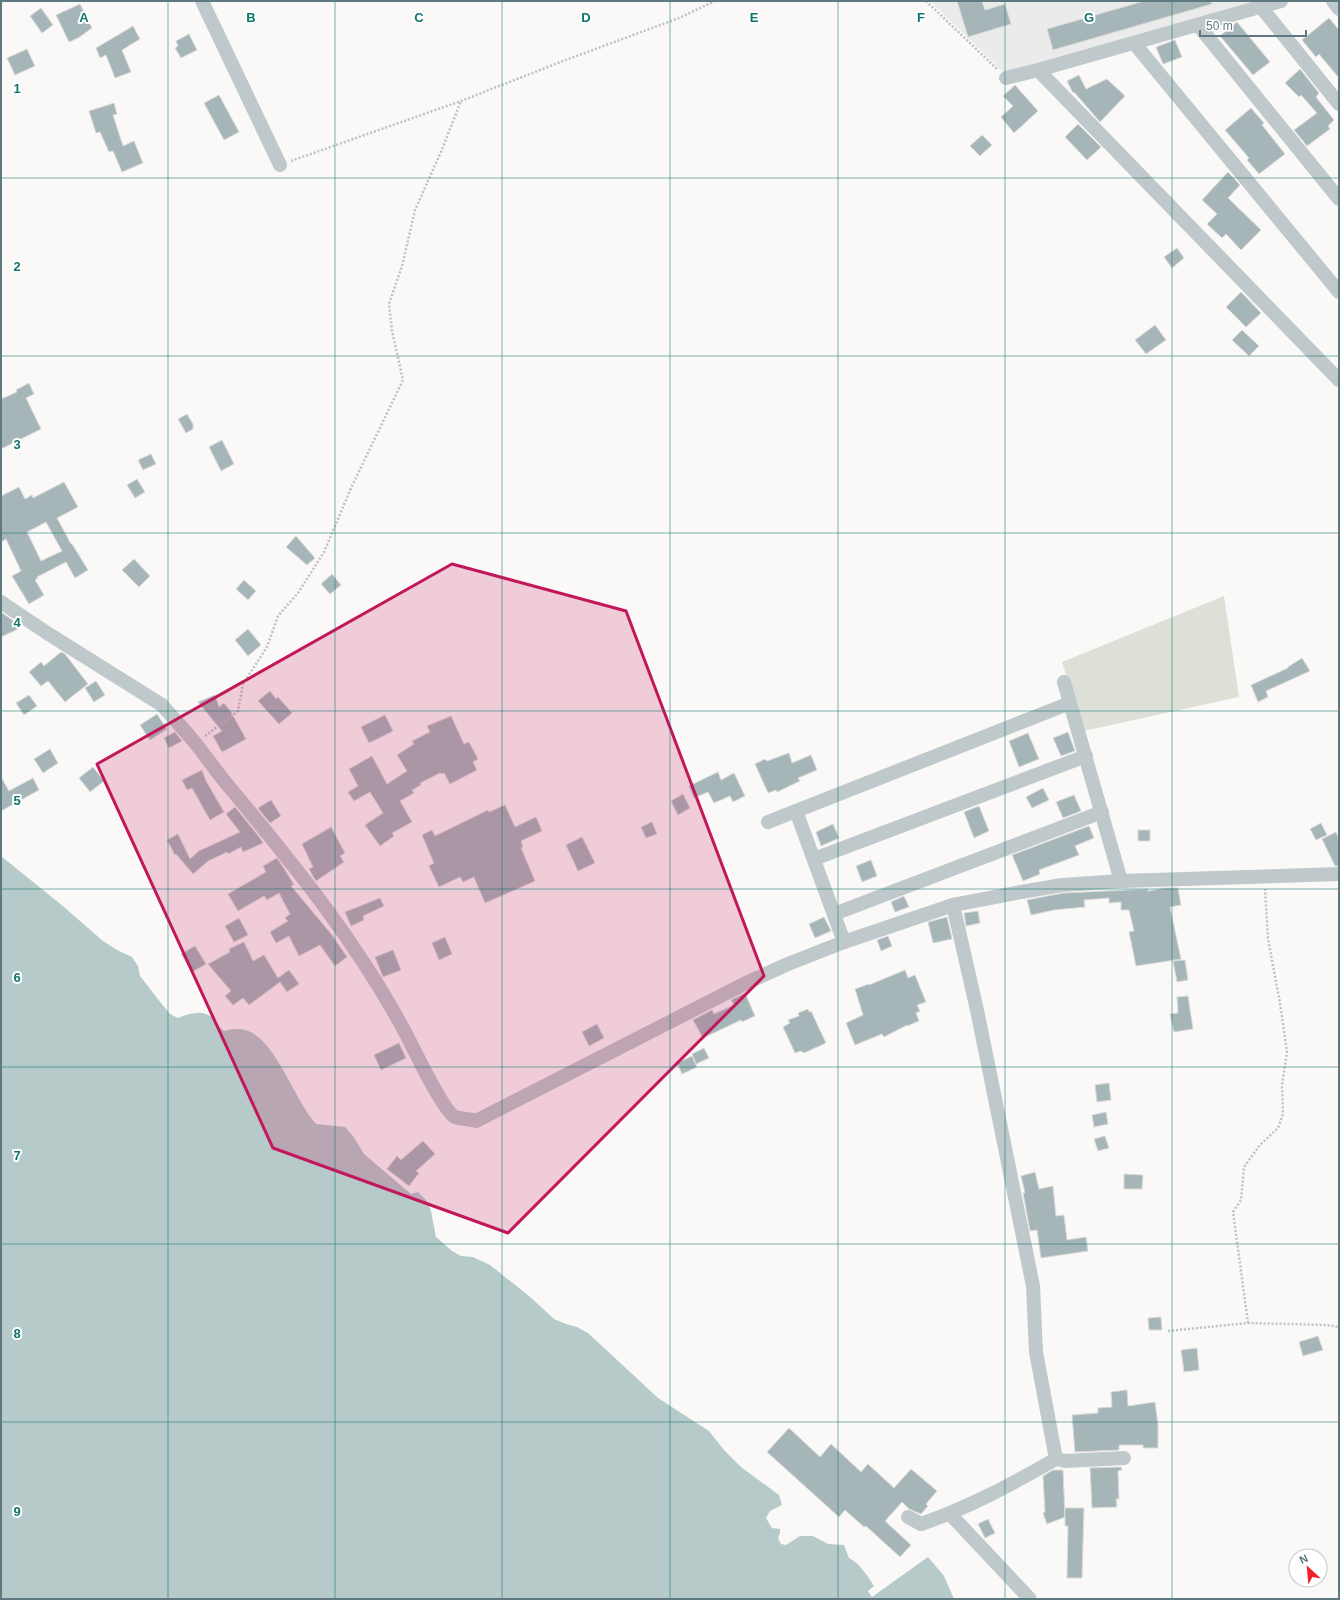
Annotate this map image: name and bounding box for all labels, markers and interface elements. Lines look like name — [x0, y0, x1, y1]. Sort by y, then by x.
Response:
text: A — [79, 10, 89, 25]
text: B — [246, 10, 256, 25]
text: C — [414, 10, 424, 25]
text: D — [581, 10, 591, 25]
text: E — [750, 10, 759, 25]
text: F — [917, 10, 925, 25]
text: G — [1084, 10, 1094, 25]
scale bar — [1200, 12, 1306, 38]
text: 50 m — [1206, 19, 1233, 33]
text: 1 — [13, 81, 21, 96]
text: 2 — [13, 259, 21, 274]
text: 3 — [13, 437, 21, 452]
text: 4 — [13, 615, 21, 630]
text: 5 — [13, 793, 21, 808]
text: 6 — [13, 970, 21, 985]
text: 7 — [13, 1148, 21, 1163]
text: 8 — [13, 1326, 21, 1341]
text: 9 — [13, 1504, 21, 1519]
north arrow — [1288, 1548, 1328, 1588]
text: N — [1297, 1552, 1310, 1566]

